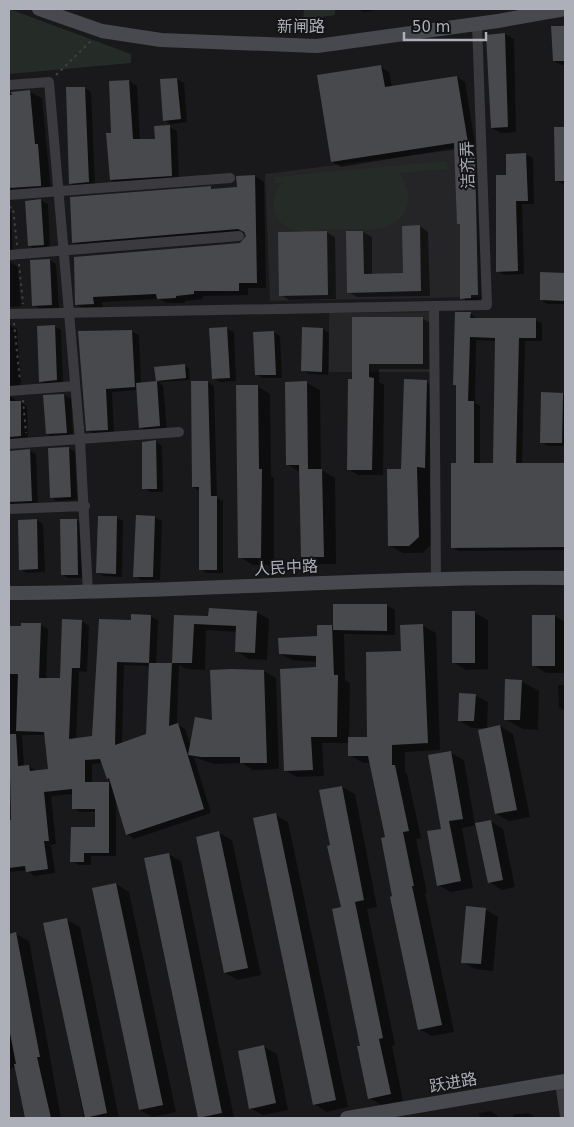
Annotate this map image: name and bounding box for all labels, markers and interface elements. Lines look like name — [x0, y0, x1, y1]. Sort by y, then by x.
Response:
scale bar — [404, 10, 486, 42]
street label: 新闸路 — [277, 17, 325, 36]
text: 50 m — [412, 18, 450, 36]
street label: 洁齐弄 — [457, 141, 478, 189]
street label: 人民中路 — [254, 556, 318, 579]
street label: 跃进路 — [428, 1069, 478, 1096]

